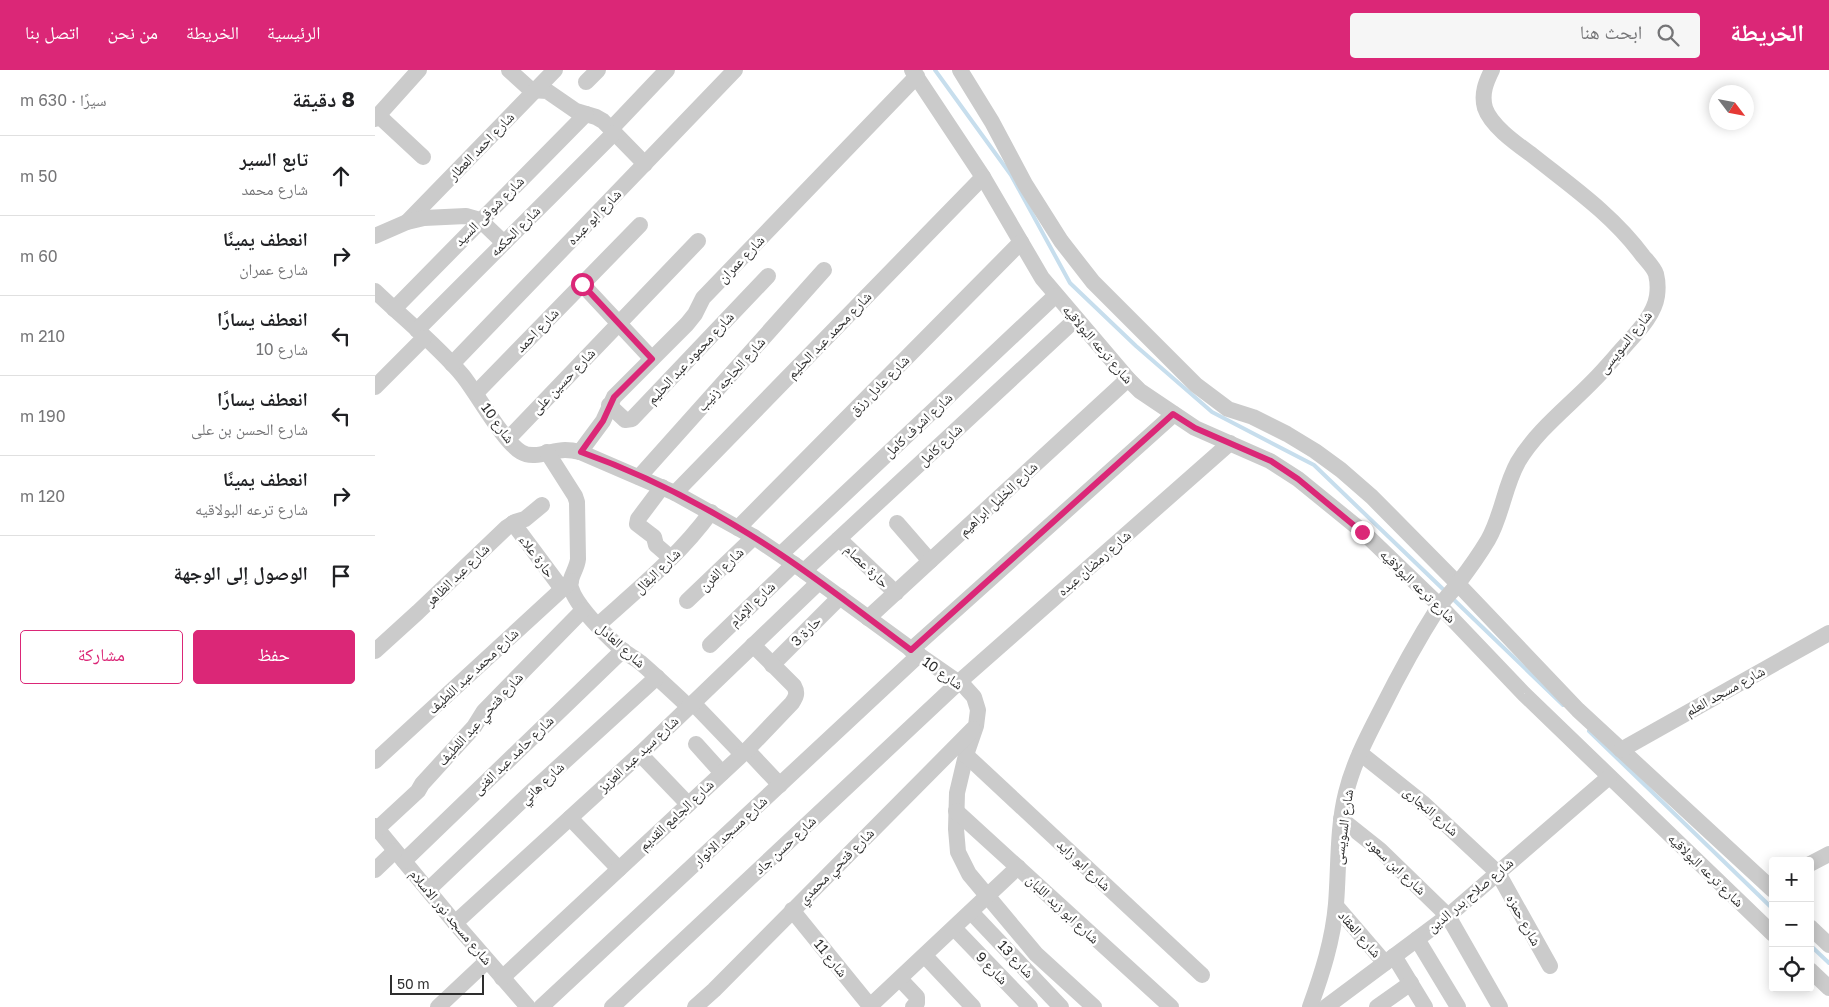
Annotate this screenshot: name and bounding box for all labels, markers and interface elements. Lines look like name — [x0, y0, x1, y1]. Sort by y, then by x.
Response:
search box — [1350, 13, 1700, 58]
text: الخريطة — [1730, 17, 1804, 46]
text: ابحث هنا — [1580, 20, 1642, 43]
text: اتصل بنا — [25, 21, 79, 43]
text: من نحن — [107, 21, 158, 43]
text: الخريطة — [186, 21, 239, 43]
text: الرئيسية — [267, 21, 320, 43]
icon: search — [1654, 21, 1682, 49]
north arrow — [1709, 85, 1754, 130]
text: 8 دقيقة — [292, 86, 355, 112]
text: سيرًا · 630 m — [20, 90, 107, 110]
street label: شارع احمد العطار — [443, 108, 519, 185]
text: تابع السير — [240, 147, 308, 170]
icon: ahead — [327, 162, 355, 190]
text: 50 m — [20, 166, 57, 186]
street label: شارع شوقى السيد — [450, 172, 529, 251]
text: شارع محمد — [241, 179, 308, 199]
street label: شارع ابو عبده — [563, 185, 626, 249]
street label: شارع الحكمه — [486, 202, 545, 261]
text: انعطف يمينًا — [223, 227, 308, 250]
street label: شارع عمران — [714, 231, 769, 288]
icon: right — [327, 242, 355, 270]
text: 60 m — [20, 246, 58, 266]
text: شارع عمران — [239, 259, 308, 279]
route start — [571, 273, 594, 296]
street label: شارع محمد عبد الحليم — [783, 288, 876, 383]
street label: شارع ترعه البولاقيه — [1058, 301, 1137, 388]
street label: شارع احمد — [511, 304, 563, 357]
text: انعطف يسارًا — [217, 307, 308, 330]
street label: شارع السويسى — [1594, 307, 1657, 378]
street label: شارع محمود عبد الحليم — [642, 308, 738, 409]
icon: left — [327, 322, 355, 350]
text: 210 m — [20, 326, 65, 346]
street label: شارع الحاجه زنيب — [693, 333, 770, 416]
text: شارع 10 — [256, 339, 308, 359]
street label: شارع حسين على — [527, 344, 600, 419]
street label: شارع عادل رزق — [845, 351, 914, 420]
text: انعطف يسارًا — [217, 387, 308, 410]
street label: شارع اشرف كامل — [880, 389, 957, 462]
street label: شارع 10 — [477, 399, 519, 447]
icon: left — [327, 402, 355, 430]
text: 190 m — [20, 406, 66, 426]
text: شارع الحسن بن على — [191, 419, 308, 439]
street label: شارع كامل — [914, 420, 967, 471]
street label: شارع الخليل ابراهيم — [955, 458, 1042, 541]
text: انعطف يمينًا — [223, 467, 308, 490]
icon: right — [327, 482, 355, 510]
text: 120 m — [20, 486, 65, 506]
text: شارع ترعه البولاقيه — [195, 499, 308, 519]
route end — [1351, 521, 1374, 544]
street label: شارع رمضان عبده — [1054, 526, 1135, 601]
street label: حارة علاء — [515, 531, 559, 581]
street label: شارع عبد الظاهر — [420, 540, 494, 612]
street label: حارة عصام — [840, 540, 893, 593]
street label: شارع الفرن — [695, 543, 748, 596]
street label: شارع البقال — [630, 544, 685, 598]
street label: شارع ترعه البولاقيه — [1375, 545, 1460, 628]
text: الوصول إلى الوجهة — [174, 561, 308, 584]
icon: arrive — [327, 562, 355, 590]
street label: شارع الإمام — [725, 578, 780, 631]
street label: حارة 3 — [787, 612, 825, 650]
street label: شارع العادل — [592, 618, 649, 672]
street label: شارع محمد عبد اللطيف — [424, 624, 523, 719]
button: مشاركة — [20, 630, 183, 684]
button: حفظ — [193, 630, 355, 684]
street label: شارع 10 — [919, 653, 967, 694]
street label: شارع مسجد العلم — [1682, 662, 1768, 721]
street label: شارع فتحي عبد اللطيف — [433, 668, 529, 771]
street label: شارع حامد عبد الغنى — [469, 712, 558, 799]
street label: شارع سيد عبد العزيز — [593, 712, 683, 797]
street label: شارع هاني — [516, 758, 570, 810]
street label: شارع الجامع القديم — [635, 776, 718, 855]
street label: شارع النجارى — [1399, 782, 1462, 841]
street label: شارع السويسى — [1329, 788, 1358, 866]
street label: شارع مسجد الانوار — [688, 792, 772, 871]
street label: شارع حسن جاد — [750, 812, 820, 879]
street label: شارع فتحي محمدي — [794, 824, 880, 910]
street label: شارع ترعه البولاقيه — [1663, 829, 1748, 912]
street label: شارع ابن سعود — [1361, 833, 1430, 899]
street label: شارع ابو زايد — [1052, 835, 1115, 895]
street label: شارع صلاح بدر الدين — [1423, 854, 1518, 937]
map controls — [1769, 857, 1814, 992]
button: + — [1769, 857, 1814, 902]
street label: شارع مسجد نور الاسلام — [405, 865, 496, 969]
street label: شارع ابو زيد اللبان — [1022, 871, 1103, 948]
street label: شارع حمزه — [1502, 891, 1545, 949]
button: − — [1769, 902, 1814, 947]
street label: شارع العقاد — [1334, 907, 1385, 962]
street label: شارع 11 — [809, 935, 852, 981]
street label: شارع 13 — [993, 936, 1038, 982]
button: locate — [1769, 947, 1814, 992]
street label: شارع 9 — [971, 948, 1012, 989]
scale bar — [390, 972, 484, 995]
text: 50 m — [397, 975, 430, 992]

